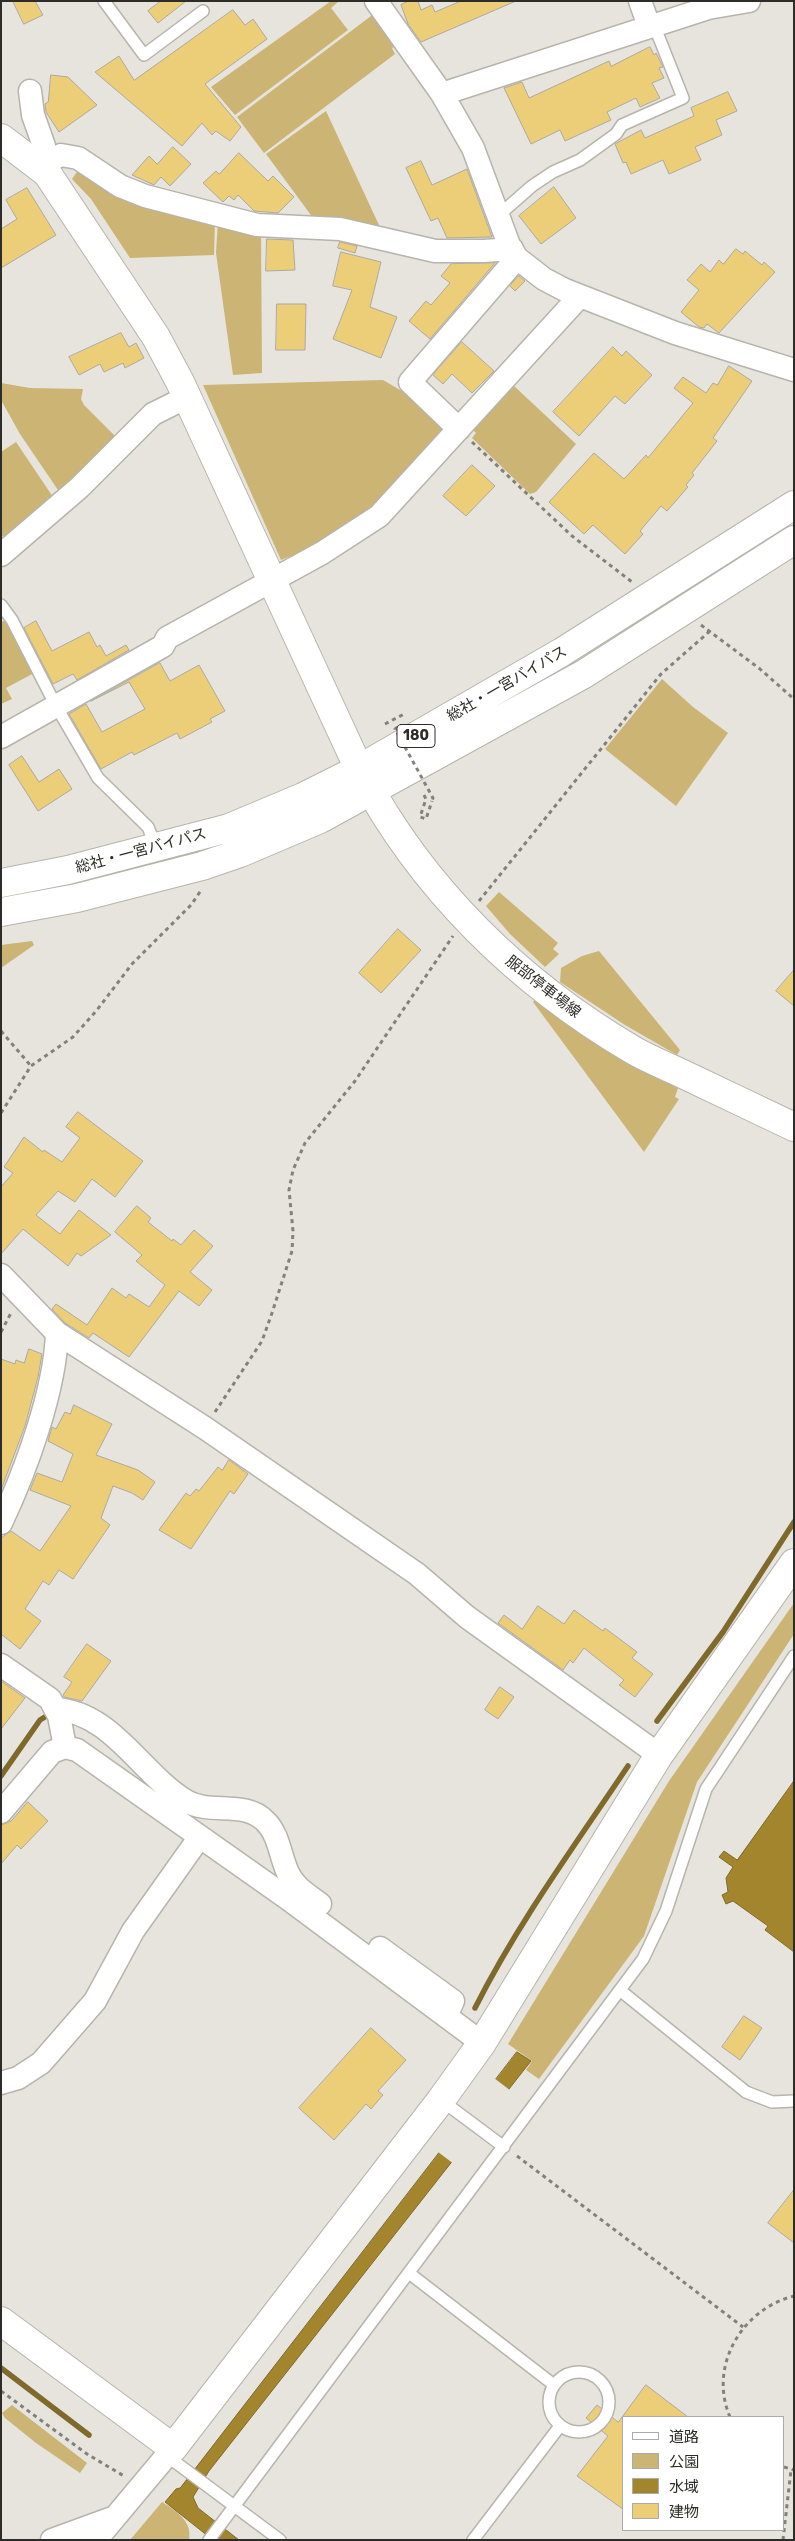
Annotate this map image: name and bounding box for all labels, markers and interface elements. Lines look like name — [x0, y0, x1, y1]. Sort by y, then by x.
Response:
street label: 総社・一宮バイパス — [444, 642, 570, 726]
road number: 180 — [397, 724, 435, 748]
street label: 総社・一宮バイパス — [73, 825, 209, 877]
street label: 服部停車場線 — [502, 952, 584, 1022]
legend — [622, 2416, 785, 2531]
text: 道路 — [669, 2428, 699, 2446]
text: 公園 — [669, 2453, 699, 2471]
text: 水域 — [669, 2478, 699, 2496]
text: 建物 — [669, 2503, 699, 2521]

